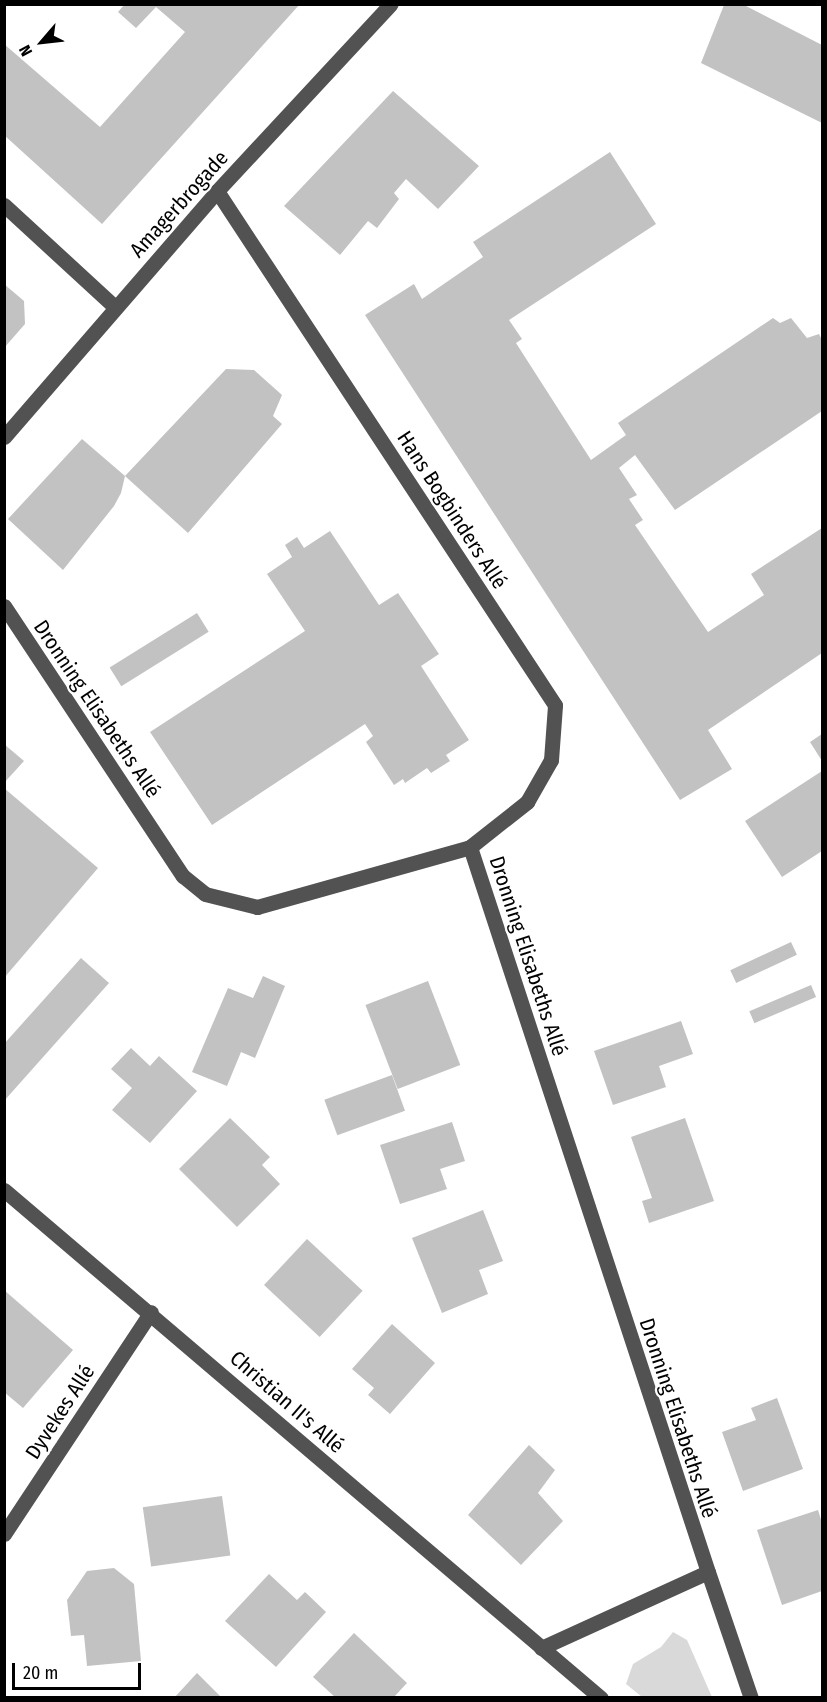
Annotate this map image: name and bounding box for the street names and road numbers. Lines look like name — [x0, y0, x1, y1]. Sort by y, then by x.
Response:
street label: Amagerbrogade — [125, 145, 233, 263]
street label: Hans Bogbinders Allé — [392, 426, 512, 594]
street label: Dronning Elisabeths Allé — [28, 615, 166, 803]
street label: Dronning Elisabeths Allé — [484, 853, 572, 1059]
street label: Dronning Elisabeths Allé — [634, 1315, 722, 1521]
street label: Christian II's Allé — [225, 1346, 349, 1458]
street label: Dyvekes Allé — [20, 1360, 100, 1464]

